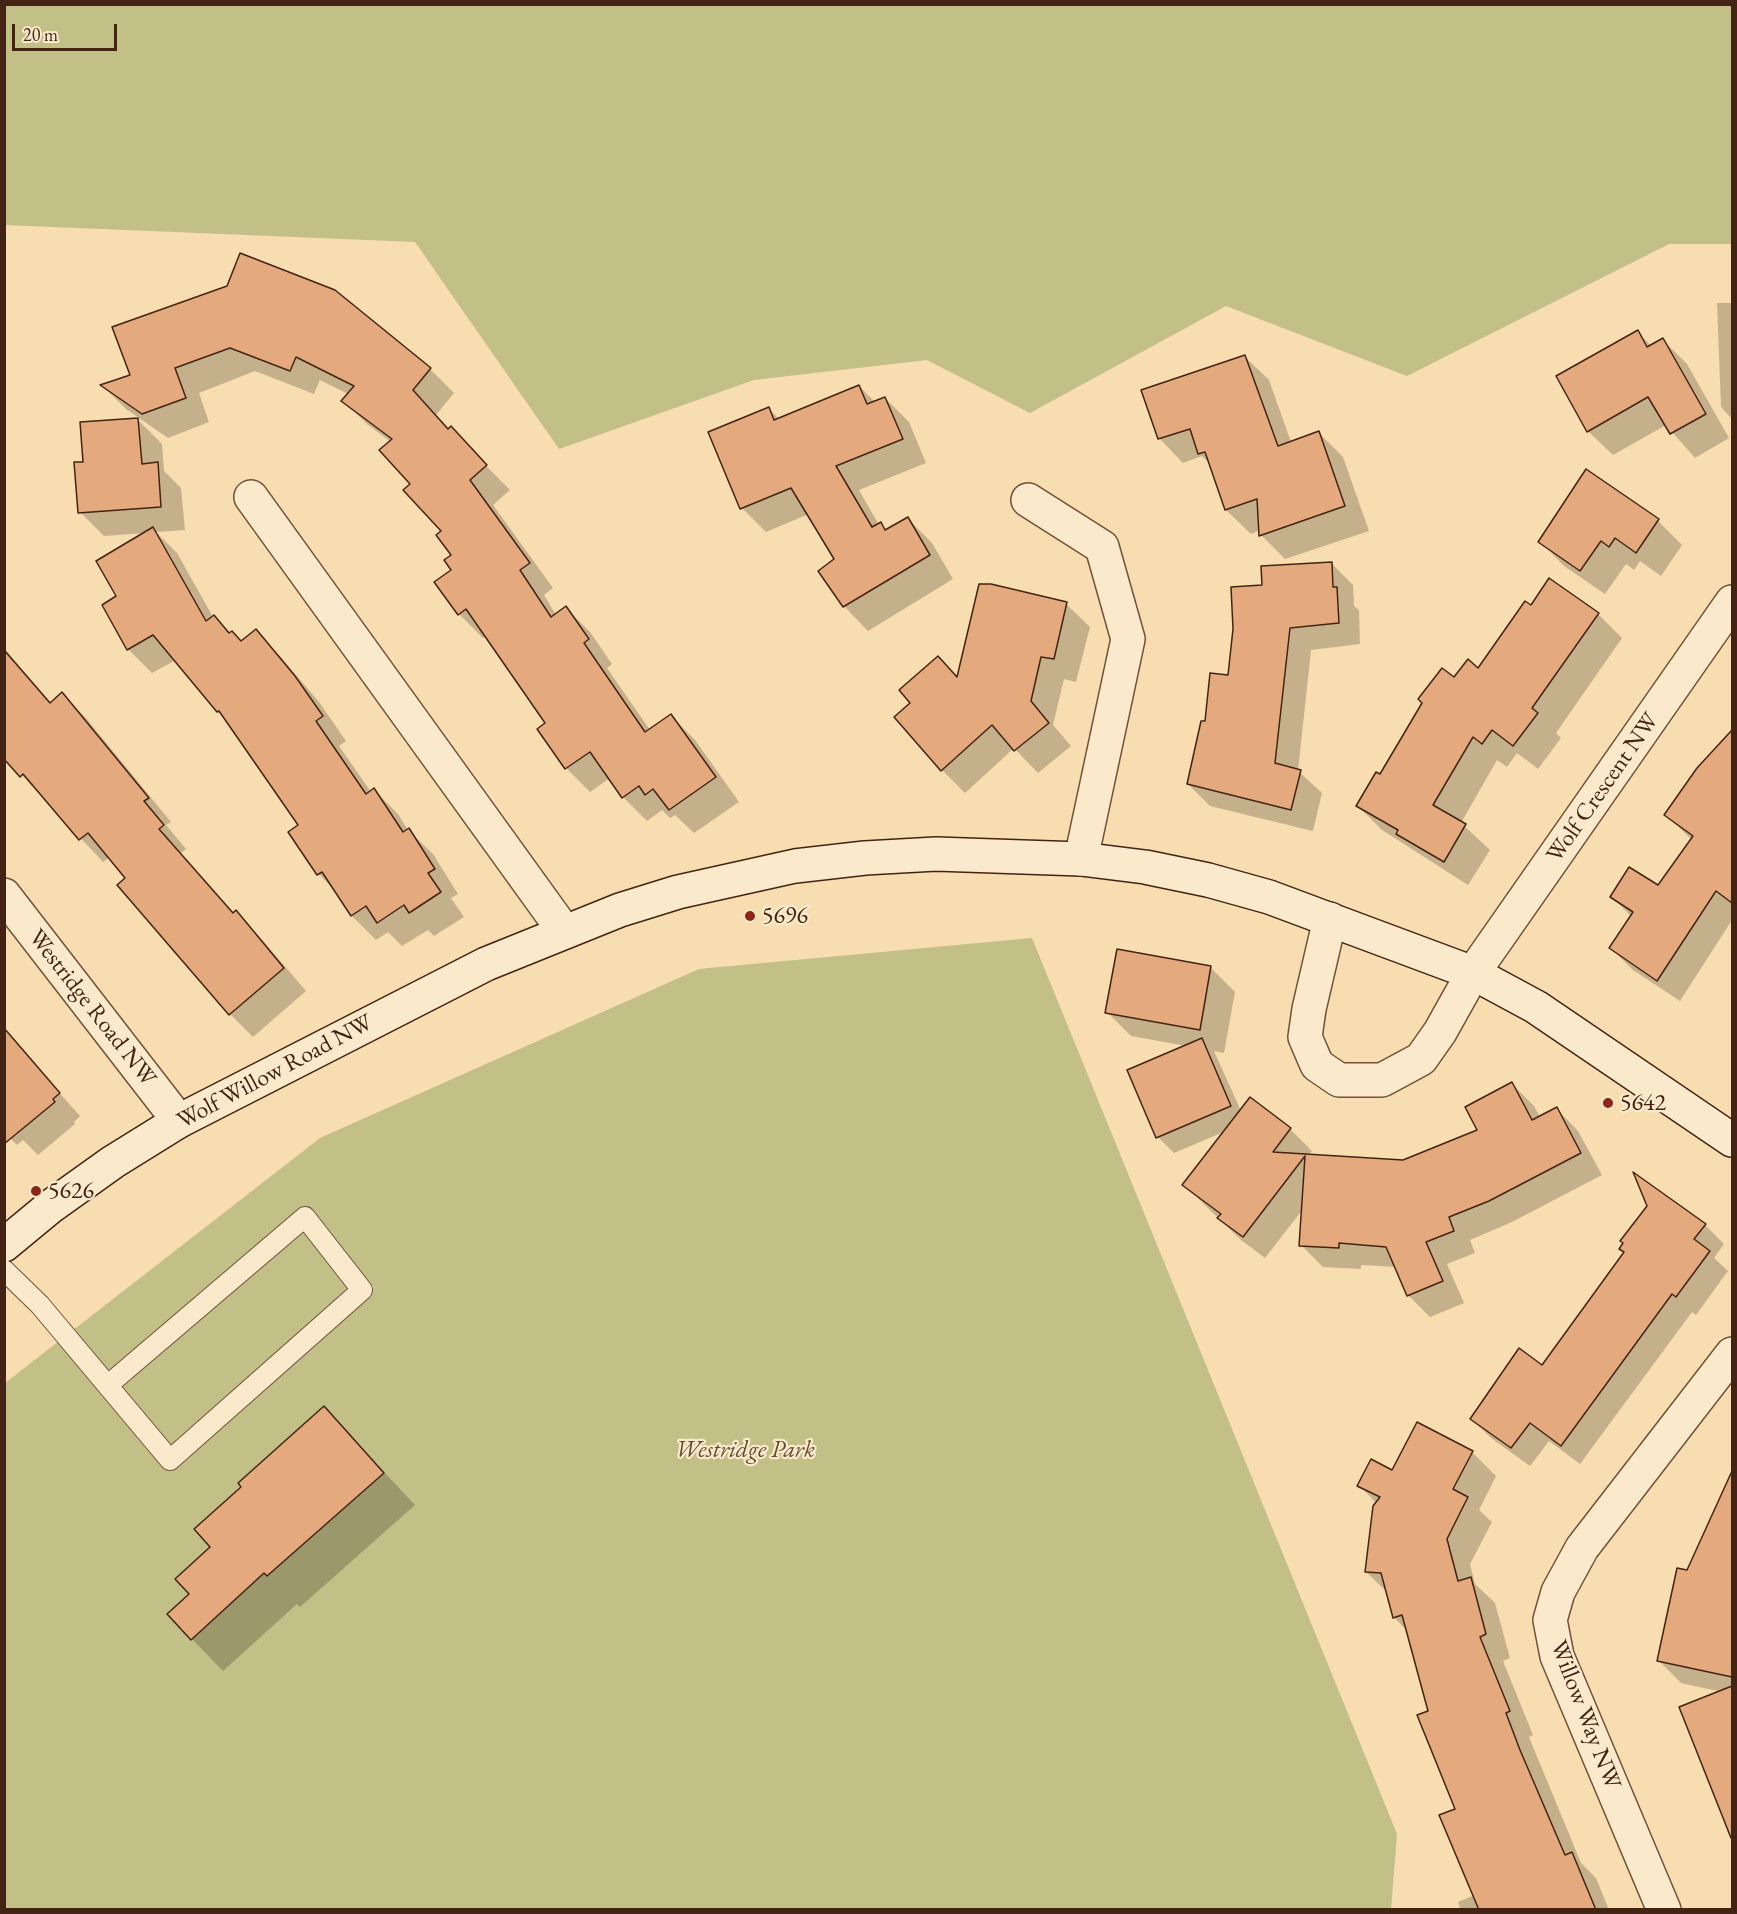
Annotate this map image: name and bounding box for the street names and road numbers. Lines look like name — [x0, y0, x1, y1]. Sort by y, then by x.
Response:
street label: Wolf Crescent NW — [1541, 708, 1665, 868]
street label: Westridge Road NW — [22, 924, 162, 1092]
street label: Wolf Willow Road NW — [172, 1008, 378, 1136]
street label: Willow Way NW — [1543, 1637, 1627, 1793]

